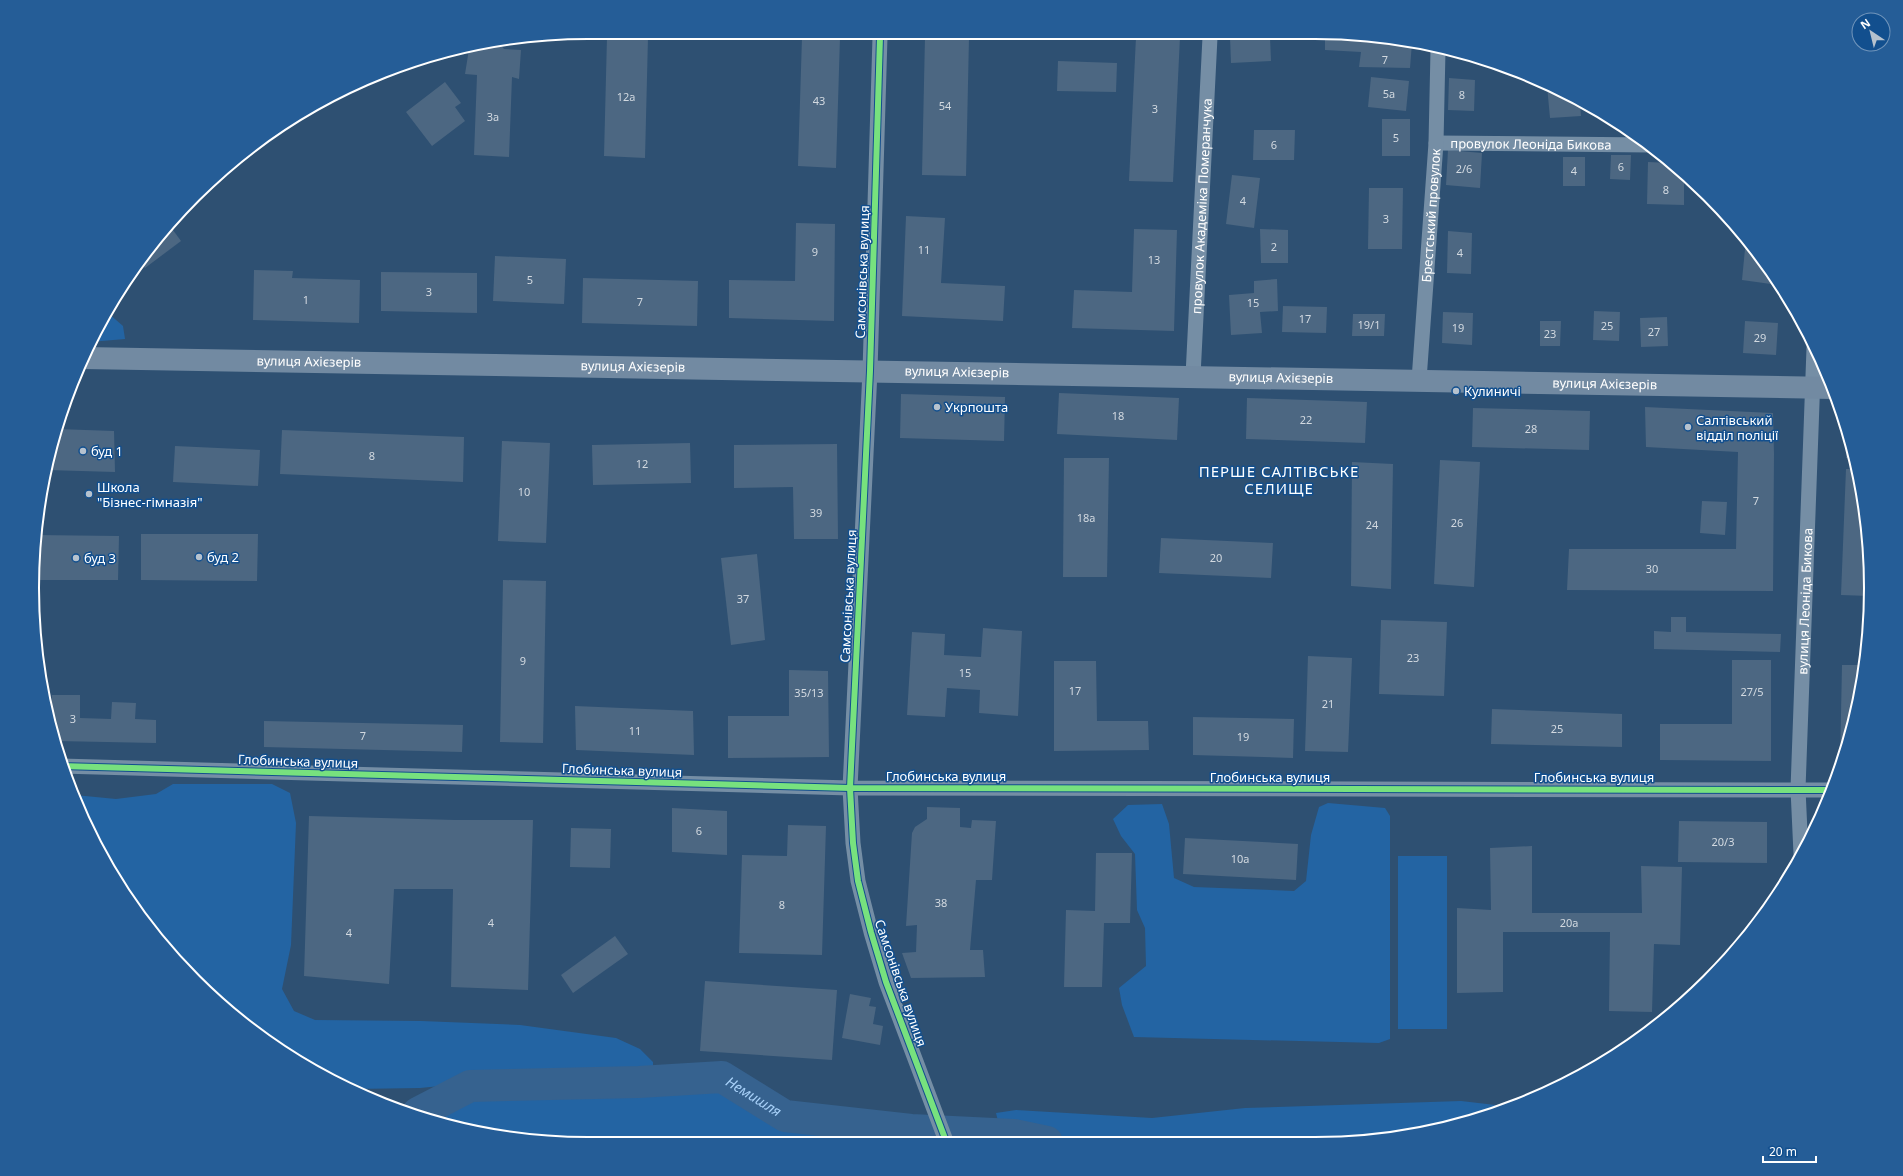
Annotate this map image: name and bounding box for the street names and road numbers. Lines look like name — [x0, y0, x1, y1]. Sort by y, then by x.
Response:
street label: провулок Академіка Померанчука — [1187, 98, 1216, 315]
street label: провулок Леоніда Бикова — [1450, 134, 1612, 154]
street label: Брестський провулок — [1417, 148, 1445, 283]
street label: Самсонівська вулиця — [851, 205, 873, 339]
street label: вулиця Ахієзерів — [257, 351, 361, 371]
street label: вулиця Ахієзерів — [580, 356, 685, 376]
street label: вулиця Ахієзерів — [904, 362, 1009, 381]
street label: вулиця Ахієзерів — [1228, 367, 1333, 387]
street label: вулиця Ахієзерів — [1552, 373, 1657, 393]
street label: вулиця Леоніда Бикова — [1793, 528, 1816, 675]
street label: Самсонівська вулиця — [836, 529, 860, 663]
street label: Глобинська вулиця — [237, 750, 359, 772]
street label: Глобинська вулиця — [561, 759, 683, 781]
street label: Глобинська вулиця — [886, 767, 1006, 785]
street label: Глобинська вулиця — [1210, 768, 1330, 786]
street label: Глобинська вулиця — [1534, 768, 1654, 786]
street label: Самсонівська вулиця — [871, 917, 931, 1049]

